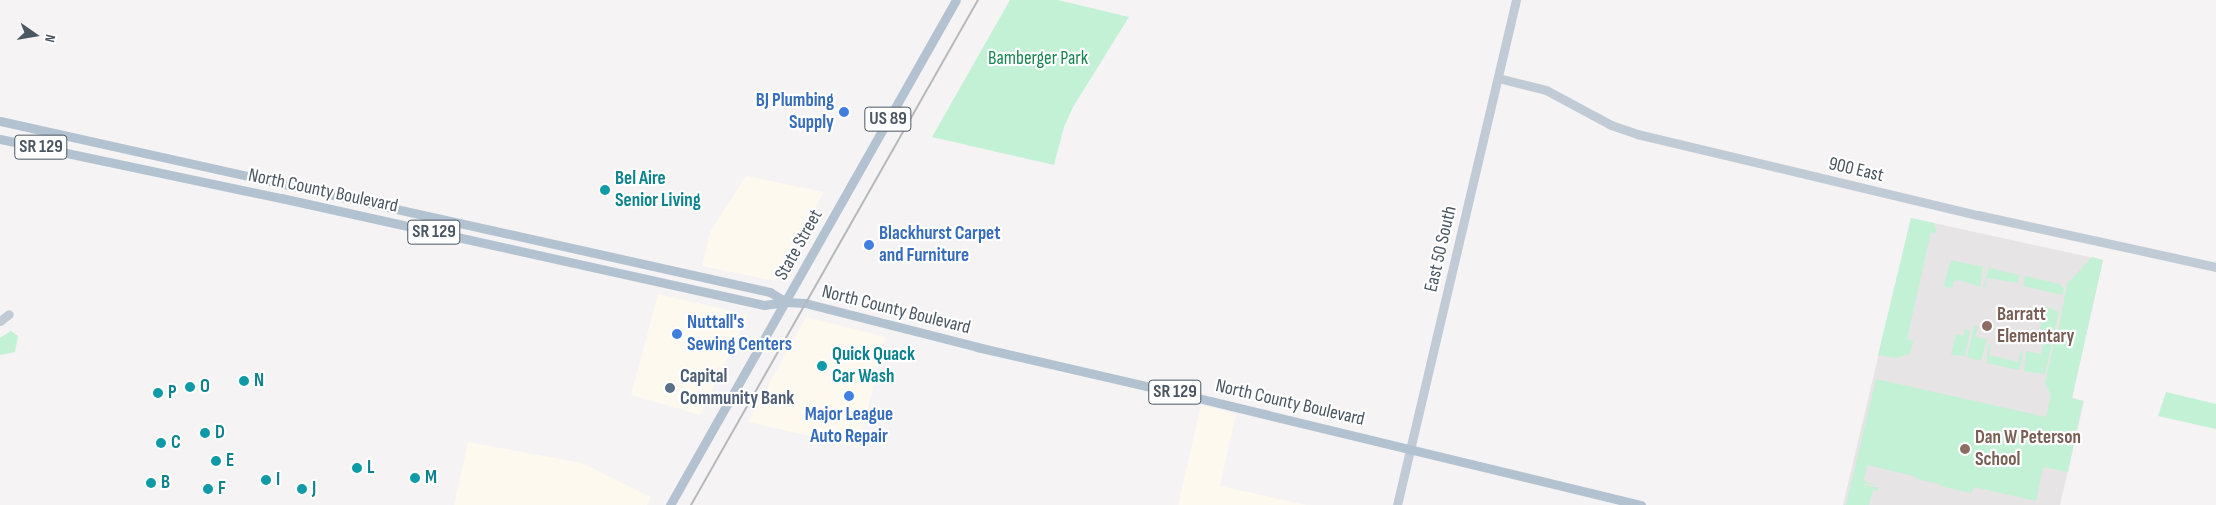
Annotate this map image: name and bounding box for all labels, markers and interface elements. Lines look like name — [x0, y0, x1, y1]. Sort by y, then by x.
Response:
north arrow — [10, 10, 60, 60]
text: N — [41, 33, 59, 44]
park label: Bamberger Park — [988, 48, 1088, 70]
place label: BJ Plumbing Supply — [756, 90, 834, 134]
road number: US 89 — [864, 104, 912, 134]
marker: BJ Plumbing Supply — [838, 106, 850, 118]
road number: SR 129 — [13, 132, 68, 162]
street label: 900 East — [1826, 153, 1886, 187]
street label: North County Boulevard — [246, 164, 400, 218]
place label: Bel Aire Senior Living — [615, 168, 701, 212]
marker: Bel Aire Senior Living — [599, 184, 611, 196]
street label: East 50 South — [1420, 204, 1462, 294]
street label: State Street — [770, 206, 828, 284]
road number: SR 129 — [406, 216, 462, 248]
place label: Blackhurst Carpet and Furniture — [879, 223, 1000, 267]
marker: Blackhurst Carpet and Furniture — [863, 239, 875, 251]
street label: North County Boulevard — [819, 281, 973, 339]
place label: Barratt Elementary — [1997, 304, 2074, 348]
place label: Nuttall's Sewing Centers — [687, 312, 792, 356]
marker: Barratt Elementary — [1981, 320, 1993, 332]
marker: Nuttall's Sewing Centers — [671, 328, 683, 340]
place label: Quick Quack Car Wash — [832, 344, 915, 388]
marker: Quick Quack Car Wash — [816, 360, 828, 372]
place label: Capital Community Bank — [680, 366, 794, 410]
place label: N — [254, 370, 264, 392]
marker: N — [238, 375, 250, 387]
street label: North County Boulevard — [1213, 375, 1367, 431]
place label: O — [200, 376, 210, 398]
road number: SR 129 — [1148, 377, 1202, 408]
marker: O — [184, 381, 196, 393]
place label: P — [168, 382, 177, 404]
marker: Capital Community Bank — [664, 382, 676, 394]
marker: P — [152, 387, 164, 399]
marker: Major League Auto Repair — [843, 390, 855, 402]
place label: Major League Auto Repair — [805, 404, 893, 448]
place label: D — [215, 422, 225, 444]
marker: D — [199, 427, 211, 439]
place label: Dan W Peterson School — [1975, 427, 2081, 471]
place label: C — [171, 432, 181, 454]
marker: C — [155, 437, 167, 449]
marker: Dan W Peterson School — [1959, 443, 1971, 455]
place label: E — [226, 450, 234, 472]
marker: E — [210, 455, 222, 467]
place label: L — [367, 457, 374, 479]
marker: L — [351, 462, 363, 474]
place label: M — [425, 467, 437, 489]
place label: I — [276, 469, 280, 491]
place label: B — [161, 472, 170, 494]
marker: M — [409, 472, 421, 484]
marker: I — [260, 474, 272, 486]
marker: B — [145, 477, 157, 489]
place label: F — [218, 478, 226, 500]
place label: J — [312, 478, 316, 500]
marker: F — [202, 483, 214, 495]
marker: J — [296, 483, 308, 495]

